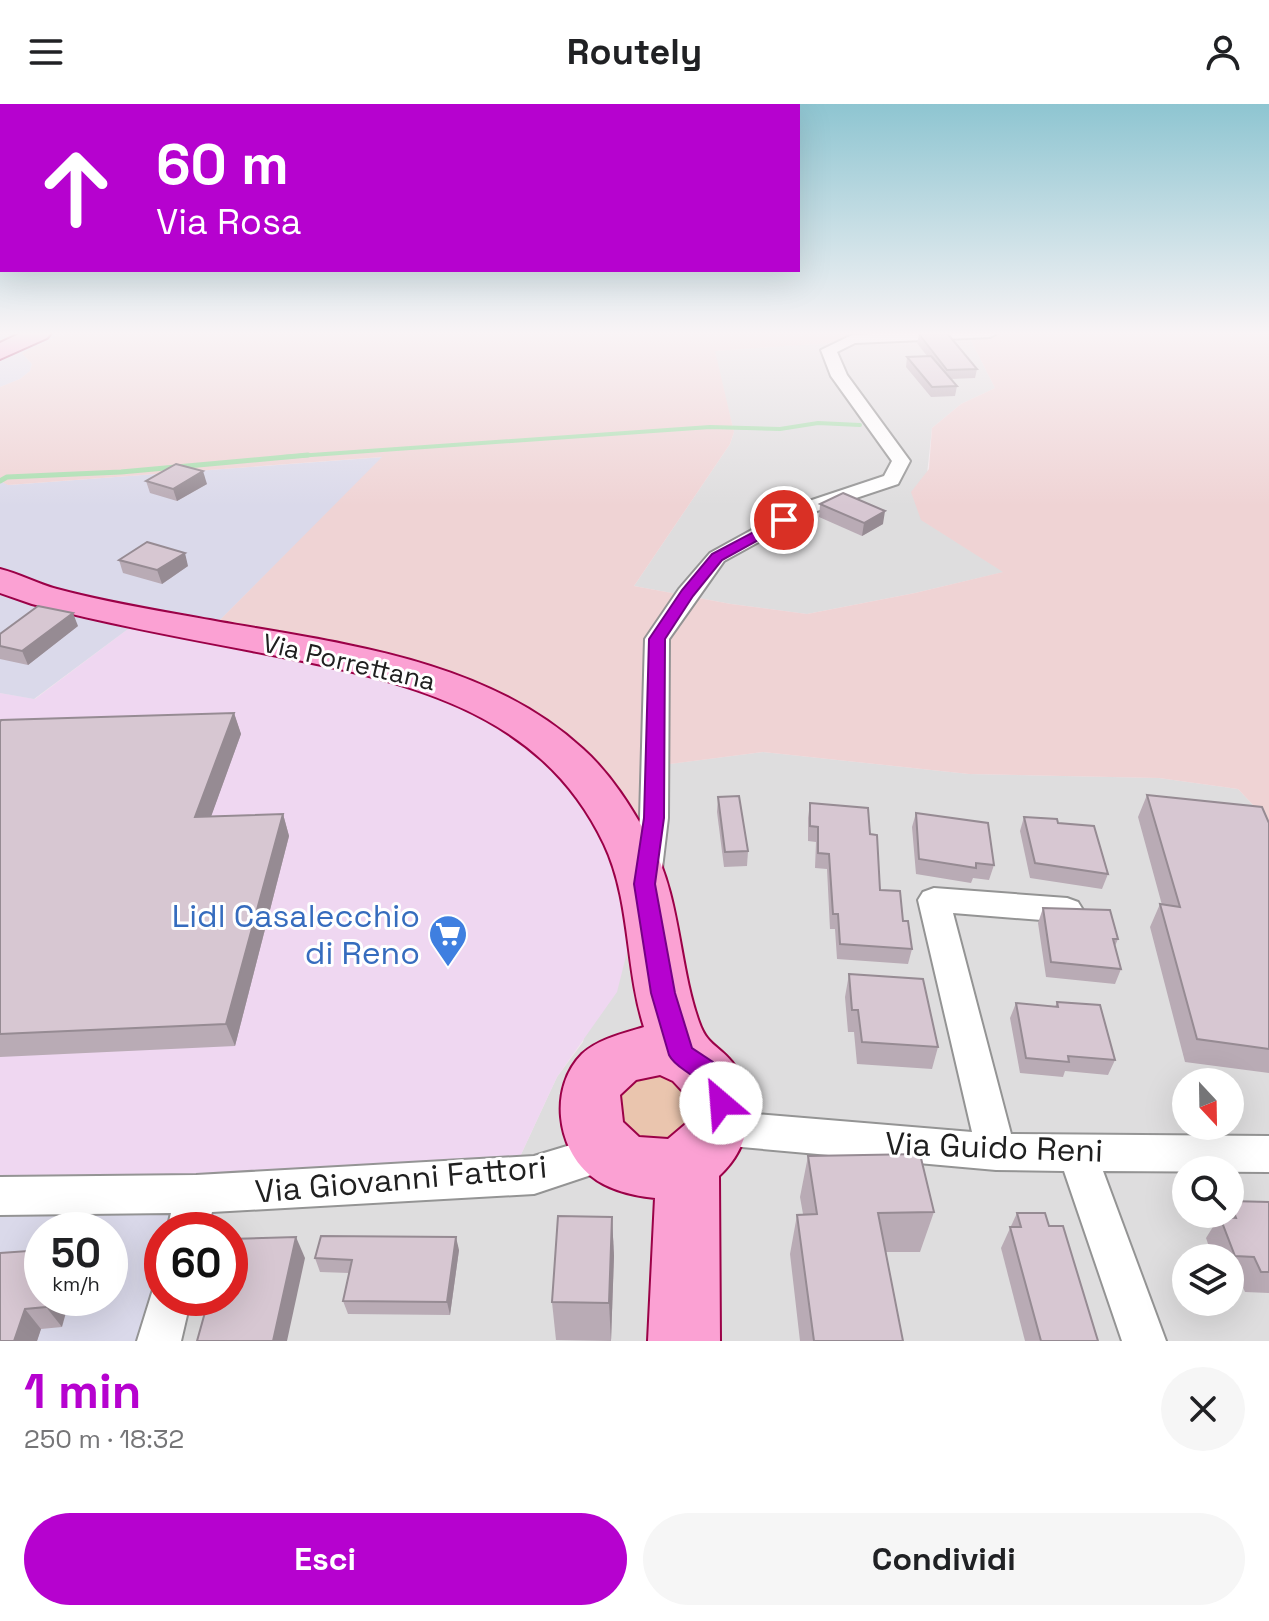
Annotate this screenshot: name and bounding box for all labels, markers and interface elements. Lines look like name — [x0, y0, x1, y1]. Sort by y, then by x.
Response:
text: Routely — [567, 29, 702, 75]
icon: menu — [24, 30, 68, 74]
icon: person — [1201, 30, 1245, 74]
text: 60 m — [156, 129, 289, 200]
icon: ahead — [24, 136, 128, 240]
text: Via Rosa — [156, 199, 302, 245]
pin — [750, 486, 818, 554]
icon: arrive — [762, 498, 806, 542]
street label: Via Porrettana — [259, 626, 439, 698]
place label: Lidl Casalecchio di Reno — [172, 896, 420, 973]
supermarket icon: Lidl Casalecchio di Reno — [427, 913, 469, 968]
position arrow — [679, 1061, 763, 1145]
north arrow — [1172, 1068, 1244, 1140]
map controls — [1172, 1068, 1244, 1316]
street label: Via Guido Reni — [884, 1123, 1104, 1171]
street label: Via Giovanni Fattori — [253, 1146, 549, 1212]
button: search — [1172, 1156, 1244, 1228]
speed limit sign: 60 — [144, 1212, 248, 1316]
text: 50 — [51, 1228, 101, 1279]
button: layers — [1172, 1244, 1244, 1316]
text: km/h — [52, 1271, 100, 1297]
text: 1 min — [24, 1361, 141, 1422]
button: close — [1161, 1367, 1245, 1451]
text: 250 m · 18:32 — [24, 1422, 184, 1456]
button: Esci — [24, 1513, 627, 1605]
button: Condividi — [643, 1513, 1245, 1605]

